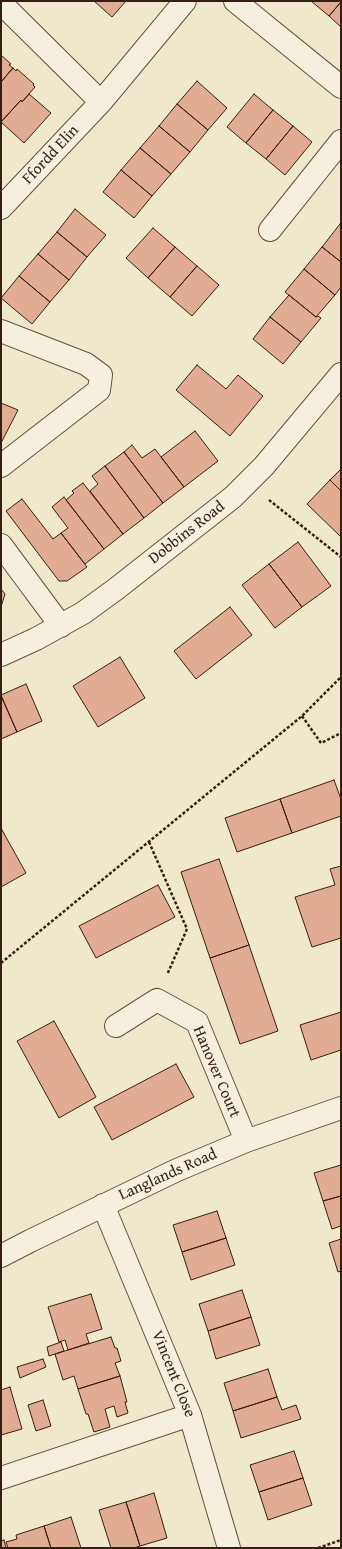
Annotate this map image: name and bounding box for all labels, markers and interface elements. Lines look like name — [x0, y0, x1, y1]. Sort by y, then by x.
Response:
street label: Ffordd Elin — [19, 121, 83, 189]
street label: Dobbins Road — [145, 497, 229, 569]
street label: Hanover Court — [188, 1023, 244, 1121]
street label: Langlands Road — [116, 1145, 220, 1205]
street label: Vincent Close — [147, 1328, 199, 1420]

